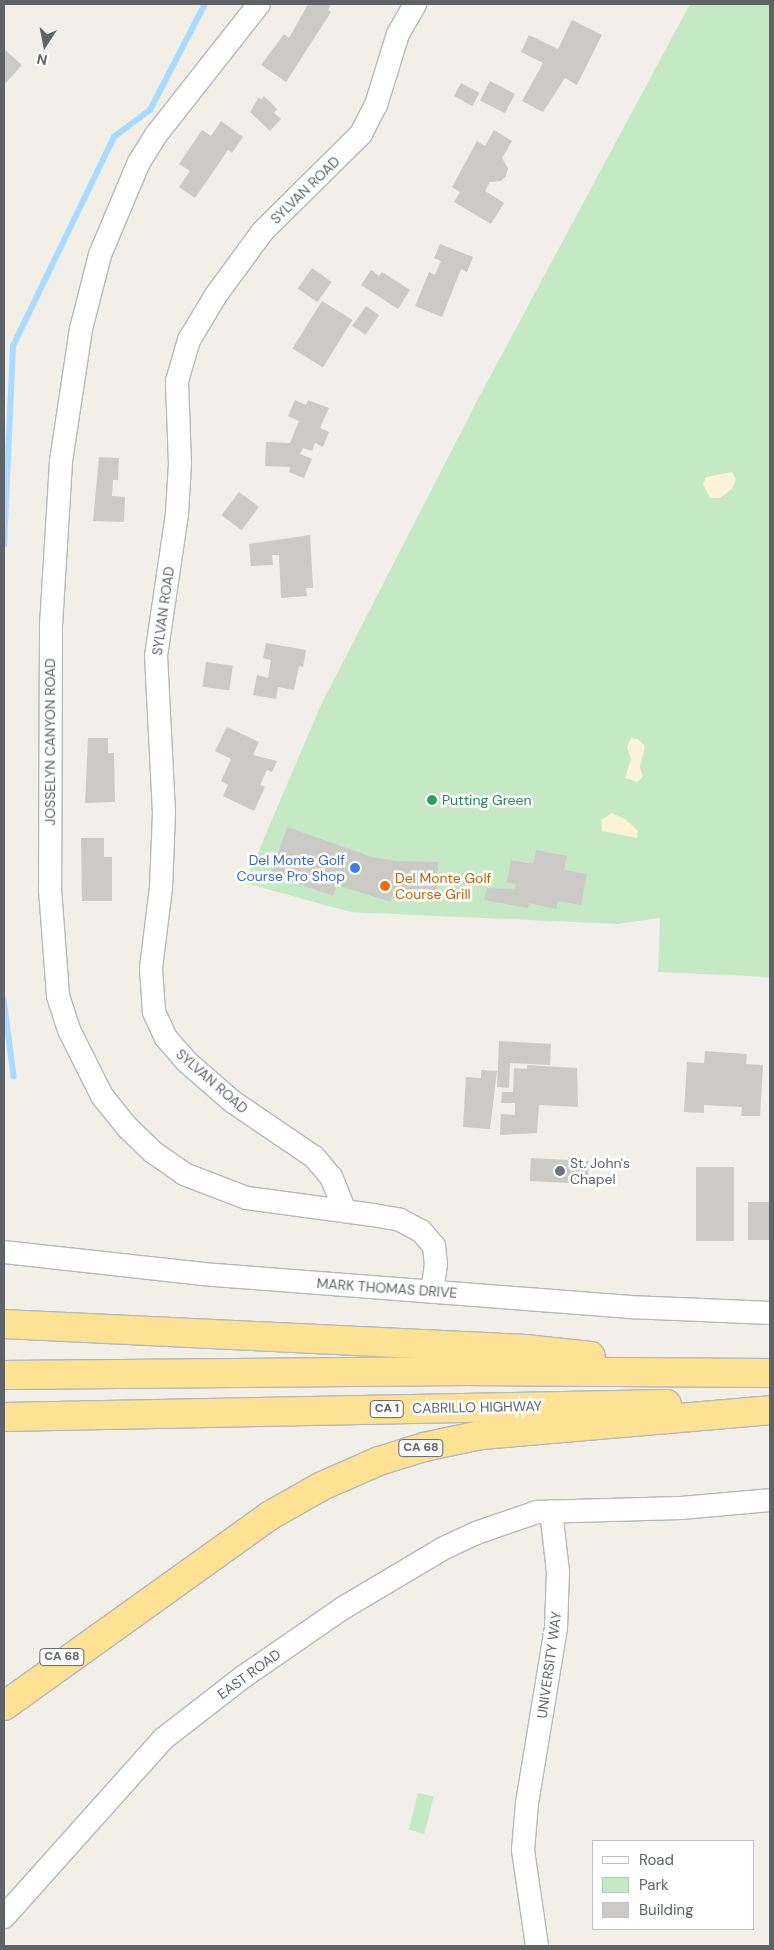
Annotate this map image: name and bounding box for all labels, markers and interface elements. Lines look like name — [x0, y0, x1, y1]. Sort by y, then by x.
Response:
north arrow — [20, 20, 70, 70]
text: N — [35, 50, 49, 70]
street label: SYLVAN ROAD — [267, 153, 343, 227]
street label: SYLVAN ROAD — [148, 565, 178, 657]
street label: JOSSELYN CANYON ROAD — [42, 658, 58, 826]
place label: Putting Green — [442, 792, 532, 808]
marker: Putting Green — [426, 794, 438, 806]
place label: Del Monte Golf Course Pro Shop — [236, 852, 345, 884]
marker: Del Monte Golf Course Pro Shop — [349, 862, 361, 874]
place label: Del Monte Golf Course Grill — [395, 870, 491, 902]
marker: Del Monte Golf Course Grill — [379, 880, 391, 892]
street label: SYLVAN ROAD — [173, 1045, 251, 1117]
place label: St. John's Chapel — [570, 1155, 630, 1188]
marker: St. John's Chapel — [554, 1165, 566, 1177]
street label: MARK THOMAS DRIVE — [316, 1275, 458, 1301]
street label: CABRILLO HIGHWAY — [412, 1397, 542, 1417]
road number: CA 1 — [370, 1400, 404, 1418]
road number: CA 68 — [397, 1439, 445, 1458]
street label: UNIVERSITY WAY — [533, 1610, 565, 1720]
street label: EAST ROAD — [214, 1645, 284, 1703]
road number: CA 68 — [38, 1648, 86, 1666]
legend — [592, 1840, 754, 1930]
text: Road — [639, 1850, 674, 1870]
text: Park — [639, 1875, 669, 1895]
text: Building — [639, 1900, 694, 1920]

